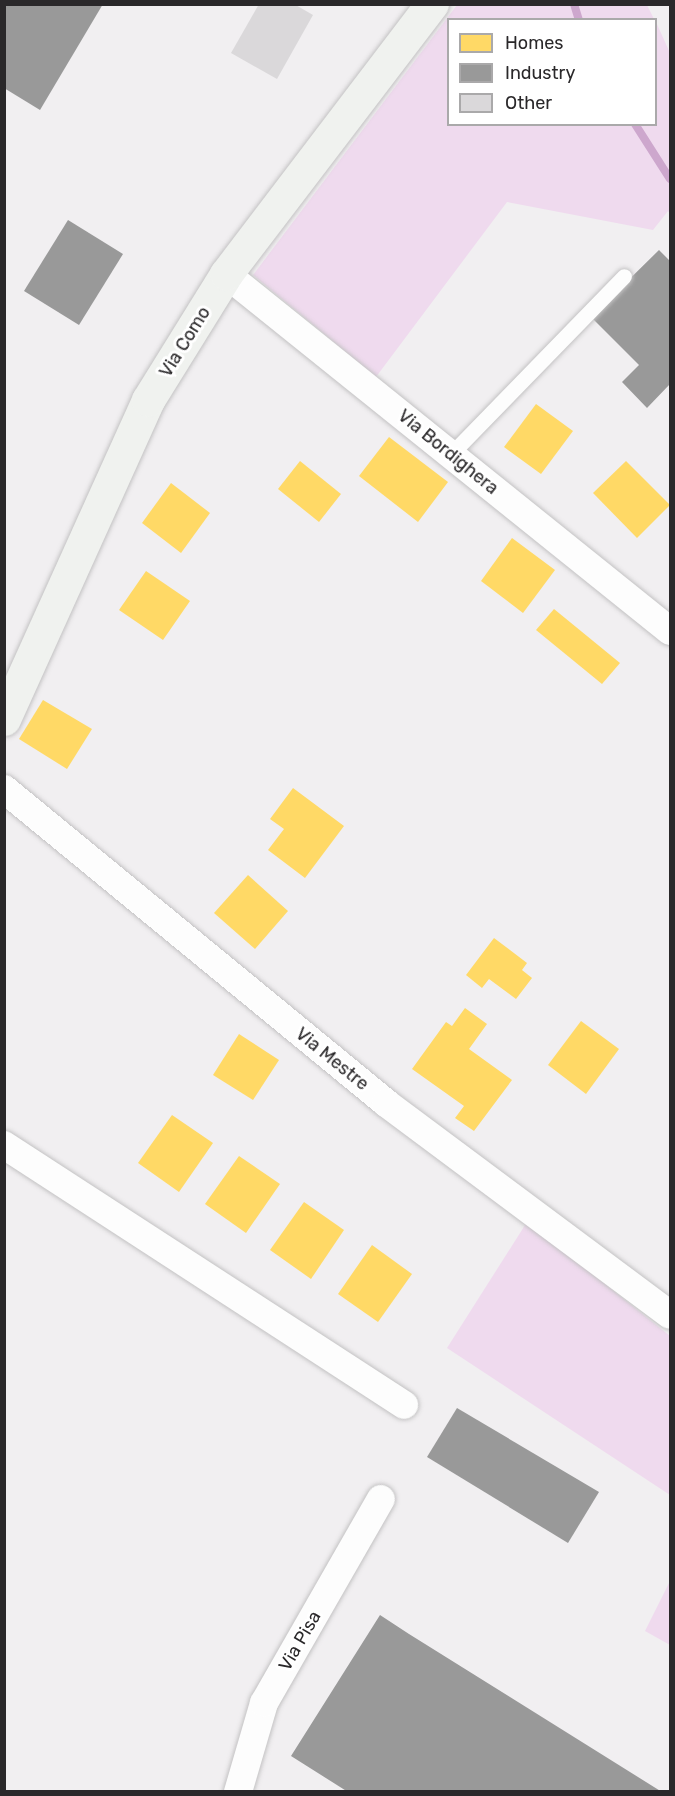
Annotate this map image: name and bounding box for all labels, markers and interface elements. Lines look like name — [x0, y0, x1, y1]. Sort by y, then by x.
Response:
legend — [447, 18, 657, 126]
text: Homes — [505, 32, 563, 54]
text: Industry — [505, 62, 575, 84]
text: Other — [505, 92, 552, 114]
street label: Via Como — [155, 303, 215, 381]
street label: Via Bordighera — [393, 405, 503, 499]
street label: Via Mestre — [291, 1023, 373, 1095]
street label: Via Pisa — [274, 1607, 326, 1675]

